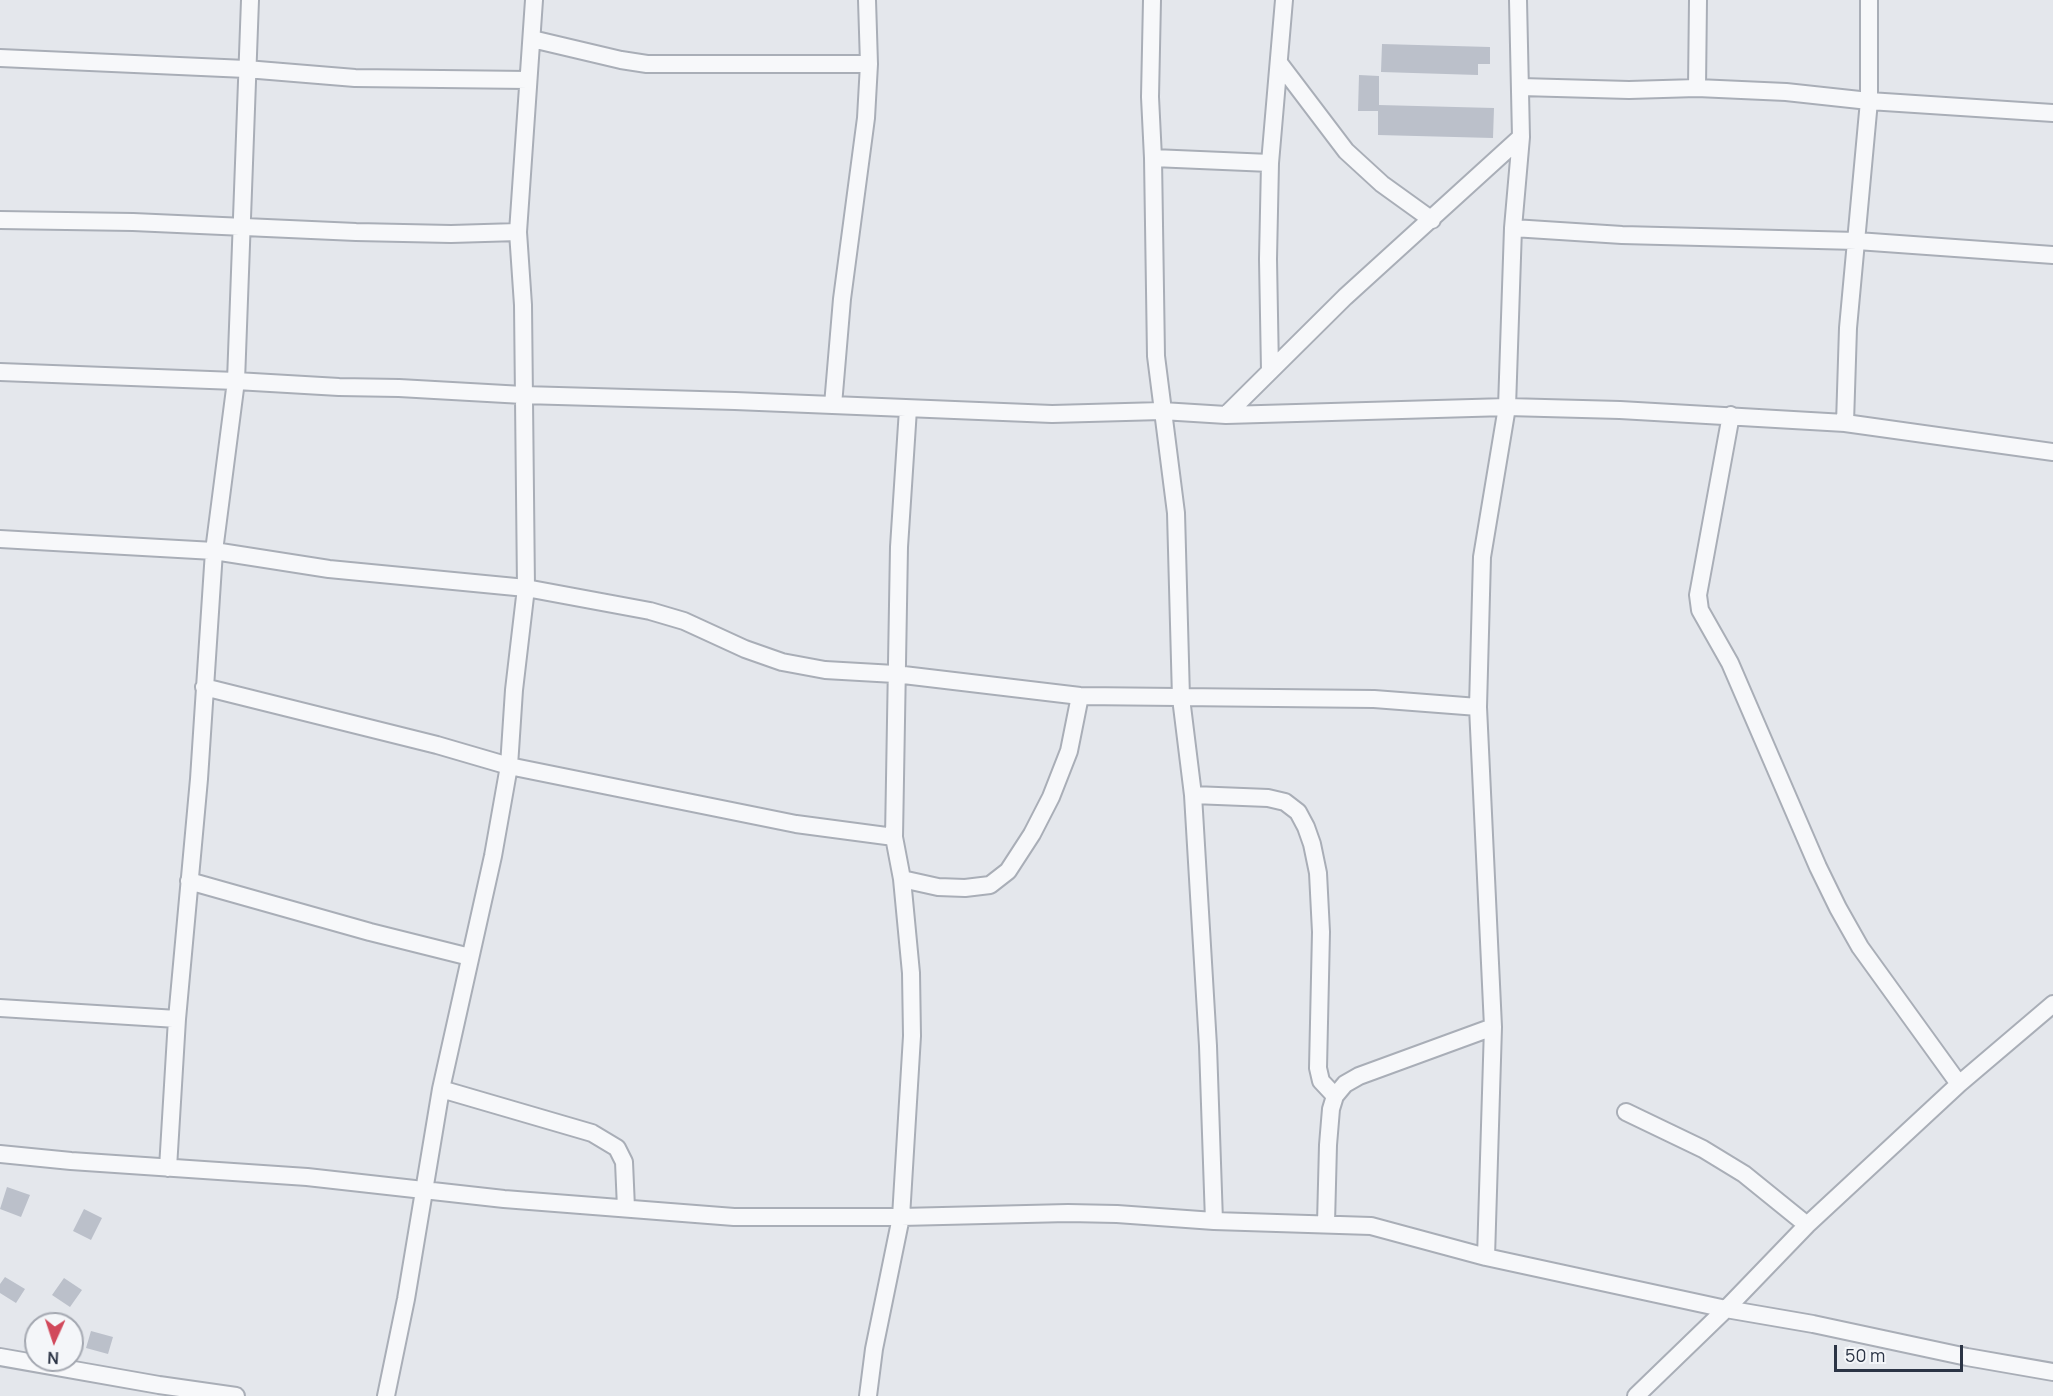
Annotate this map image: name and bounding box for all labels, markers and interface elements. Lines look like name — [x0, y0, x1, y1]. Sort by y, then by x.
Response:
north arrow — [24, 1312, 84, 1372]
scale bar — [1837, 1333, 1966, 1371]
text: 50 m — [1845, 1343, 1885, 1367]
text: N — [47, 1347, 59, 1369]

